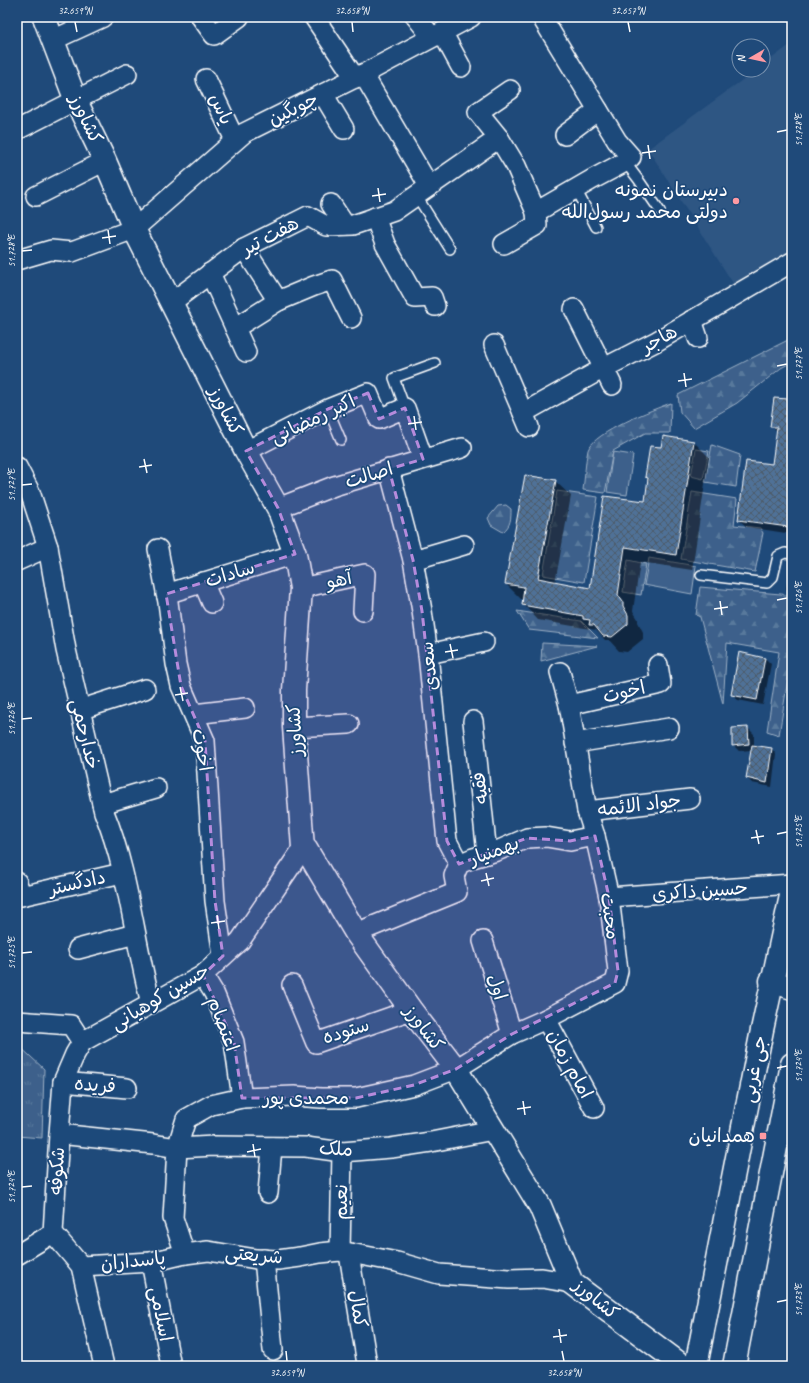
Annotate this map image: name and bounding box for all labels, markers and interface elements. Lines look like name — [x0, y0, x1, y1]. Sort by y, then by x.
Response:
text: 32.659°N — [58, 4, 94, 17]
text: 32.658°N — [335, 4, 371, 17]
text: 32.657°N — [611, 4, 647, 17]
north arrow — [731, 38, 771, 78]
text: N — [733, 53, 749, 64]
street label: چوبگین — [264, 87, 322, 131]
street label: کشاورز — [63, 88, 108, 148]
street label: یاس — [203, 89, 239, 129]
text: 51.728°E — [792, 112, 805, 146]
place label: دبیرستان نمونه دولتی محمد رسول‌الله — [562, 178, 728, 224]
marker: دبیرستان نمونه دولتی محمد رسول‌الله — [731, 196, 741, 206]
street label: هفت تیر — [235, 211, 303, 262]
text: 51.728°E — [5, 233, 18, 267]
street label: هاجر — [635, 319, 682, 360]
text: 51.727°E — [792, 346, 805, 380]
street label: کشاورز — [203, 381, 249, 440]
street label: اکبر رمضانی — [267, 389, 359, 449]
street label: اصالت — [342, 456, 396, 494]
text: 51.727°E — [5, 467, 18, 501]
street label: سادات — [202, 555, 258, 593]
street label: آهو — [322, 565, 355, 595]
text: 51.726°E — [792, 580, 805, 614]
street label: سعدی — [414, 640, 444, 692]
street label: اخوت — [600, 675, 648, 709]
street label: خدارحمی — [65, 696, 105, 772]
text: 51.726°E — [5, 701, 18, 735]
street label: کشاورز — [282, 703, 308, 759]
street label: اخوت — [186, 727, 218, 773]
street label: فقیه — [466, 771, 494, 805]
street label: جواد الائمه — [596, 788, 682, 822]
text: 51.725°E — [792, 814, 805, 848]
street label: بهمنیار — [464, 831, 523, 872]
street label: دادگستر — [44, 865, 108, 902]
street label: حسین ذاکری — [651, 876, 749, 906]
street label: محبت — [595, 891, 625, 941]
text: 51.725°E — [5, 935, 18, 969]
street label: حسین کوهیانی — [106, 958, 214, 1036]
street label: اول — [482, 971, 512, 1003]
street label: اعتصام — [200, 993, 244, 1055]
street label: کشاورز — [398, 998, 449, 1056]
street label: ستوده — [320, 1013, 372, 1049]
street label: امام زمان — [540, 1025, 598, 1104]
street label: جی غربی — [736, 1033, 772, 1105]
text: 51.724°E — [792, 1048, 805, 1082]
street label: فریده — [73, 1071, 117, 1099]
street label: محمدی پور — [261, 1086, 349, 1110]
place label: همدانیان — [689, 1124, 755, 1148]
marker: همدانیان — [758, 1131, 768, 1141]
street label: ملک — [318, 1136, 354, 1162]
street label: شکوفه — [44, 1146, 70, 1196]
text: 51.724°E — [5, 1169, 18, 1203]
street label: نعیم — [329, 1184, 355, 1220]
street label: شریعتی — [224, 1241, 284, 1269]
street label: پاسداران — [99, 1246, 167, 1276]
street label: کشاورز — [567, 1272, 624, 1325]
text: 51.723°E — [792, 1282, 805, 1316]
street label: اسلامی — [144, 1285, 178, 1343]
street label: کمال — [343, 1289, 373, 1329]
text: 32.659°N — [270, 1366, 306, 1379]
text: 32.658°N — [547, 1366, 583, 1379]

